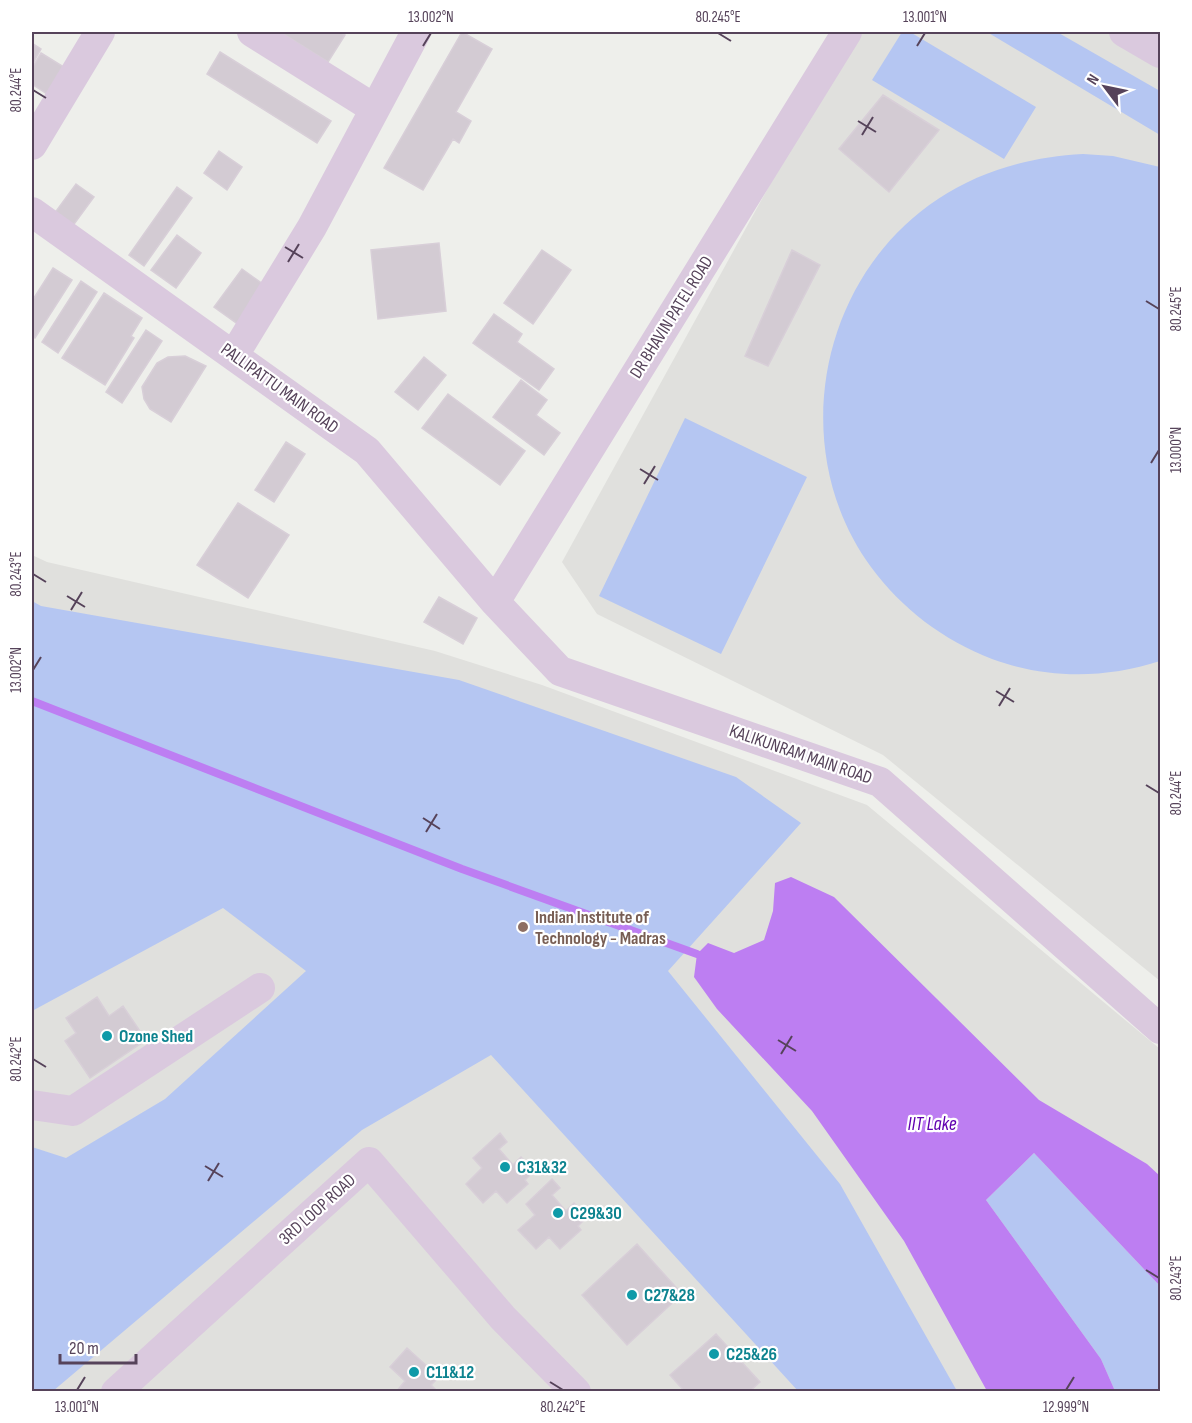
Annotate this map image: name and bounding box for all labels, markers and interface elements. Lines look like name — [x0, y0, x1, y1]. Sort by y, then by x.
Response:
text: 13.002°N — [408, 8, 454, 27]
text: 80.245°E — [695, 8, 741, 27]
text: 13.001°N — [903, 8, 947, 27]
north arrow — [1075, 57, 1135, 117]
text: 80.244°E — [7, 68, 26, 112]
text: N — [1083, 71, 1104, 89]
street label: DR BHAVIN PATEL ROAD — [625, 252, 717, 382]
text: 80.245°E — [1167, 286, 1186, 332]
street label: PALLIPATTU MAIN ROAD — [217, 339, 343, 438]
text: 13.000°N — [1167, 427, 1186, 473]
text: 80.243°E — [7, 551, 26, 597]
text: 13.002°N — [7, 647, 26, 693]
street label: KALIKUNRAM MAIN ROAD — [727, 720, 875, 789]
text: 80.244°E — [1167, 771, 1186, 815]
place label: Indian Institute of Technology - Madras — [535, 907, 666, 949]
marker: Indian Institute of Technology - Madras — [516, 920, 530, 934]
place label: Ozone Shed — [119, 1026, 193, 1047]
marker: Ozone Shed — [100, 1029, 114, 1043]
text: 80.242°E — [7, 1036, 26, 1082]
water label: IIT Lake — [907, 1112, 957, 1136]
place label: C31&32 — [517, 1157, 567, 1178]
marker: C31&32 — [498, 1160, 512, 1174]
street label: 3RD LOOP ROAD — [275, 1170, 360, 1249]
place label: C29&30 — [570, 1203, 622, 1224]
marker: C29&30 — [551, 1206, 565, 1220]
text: 80.243°E — [1167, 1255, 1186, 1301]
place label: C27&28 — [644, 1285, 695, 1306]
marker: C27&28 — [625, 1288, 639, 1302]
scale bar — [60, 1327, 136, 1365]
text: 20 m — [69, 1338, 99, 1359]
place label: C25&26 — [726, 1344, 777, 1365]
marker: C25&26 — [707, 1347, 721, 1361]
place label: C11&12 — [426, 1362, 474, 1383]
marker: C11&12 — [407, 1365, 421, 1379]
text: 13.001°N — [55, 1398, 99, 1417]
text: 80.242°E — [540, 1398, 586, 1417]
text: 12.999°N — [1043, 1398, 1089, 1417]

